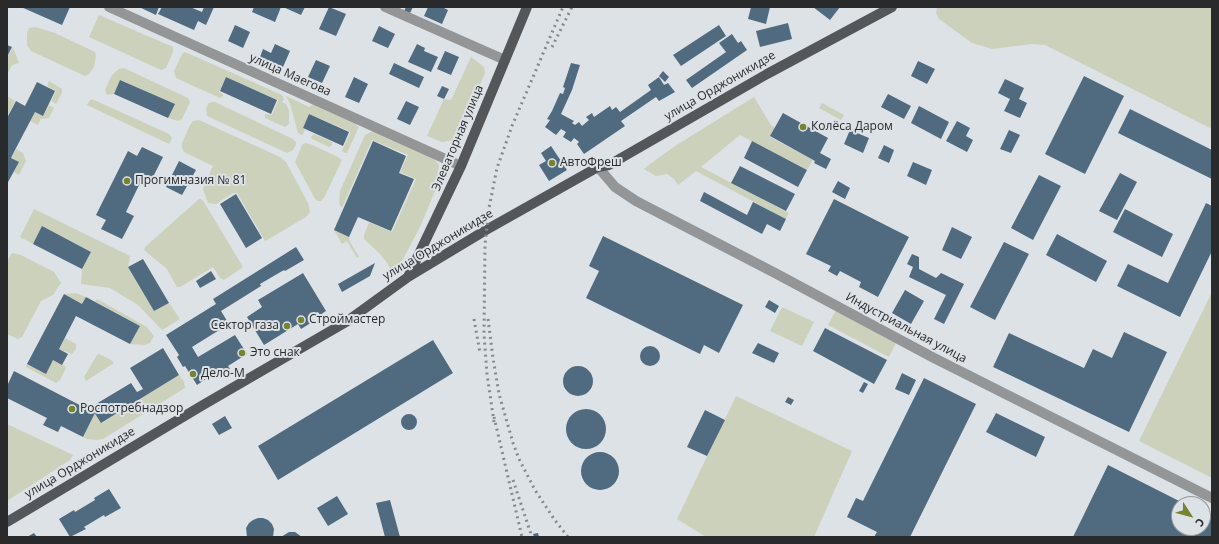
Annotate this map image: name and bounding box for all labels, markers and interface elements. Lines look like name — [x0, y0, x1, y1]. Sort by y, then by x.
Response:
street label: улица Орджоникидзе — [662, 48, 778, 124]
street label: улица Маегова — [247, 51, 333, 99]
street label: Элеваторная улица — [429, 83, 487, 193]
place label: Колёса Даром — [811, 120, 893, 134]
marker: Колёса Даром — [798, 122, 808, 132]
place label: АвтоФреш — [560, 156, 622, 170]
marker: АвтоФреш — [547, 158, 557, 168]
place label: Прогимназия № 81 — [135, 174, 246, 188]
marker: Прогимназия № 81 — [122, 176, 132, 186]
street label: улица Орджоникидзе — [380, 206, 496, 284]
street label: Индустриальная улица — [843, 290, 969, 366]
place label: Строймастер — [309, 313, 385, 327]
marker: Строймастер — [296, 315, 306, 325]
place label: Сектор газа — [211, 319, 279, 333]
marker: Сектор газа — [282, 321, 292, 331]
place label: Это снак — [250, 346, 300, 360]
marker: Это снак — [237, 348, 247, 358]
place label: Дело-М — [201, 367, 245, 381]
marker: Дело-М — [188, 369, 198, 379]
place label: Роспотребнадзор — [80, 402, 183, 416]
marker: Роспотребнадзор — [67, 404, 77, 414]
street label: улица Орджоникидзе — [22, 424, 138, 502]
north arrow — [1171, 496, 1211, 536]
text: С — [1192, 516, 1208, 530]

